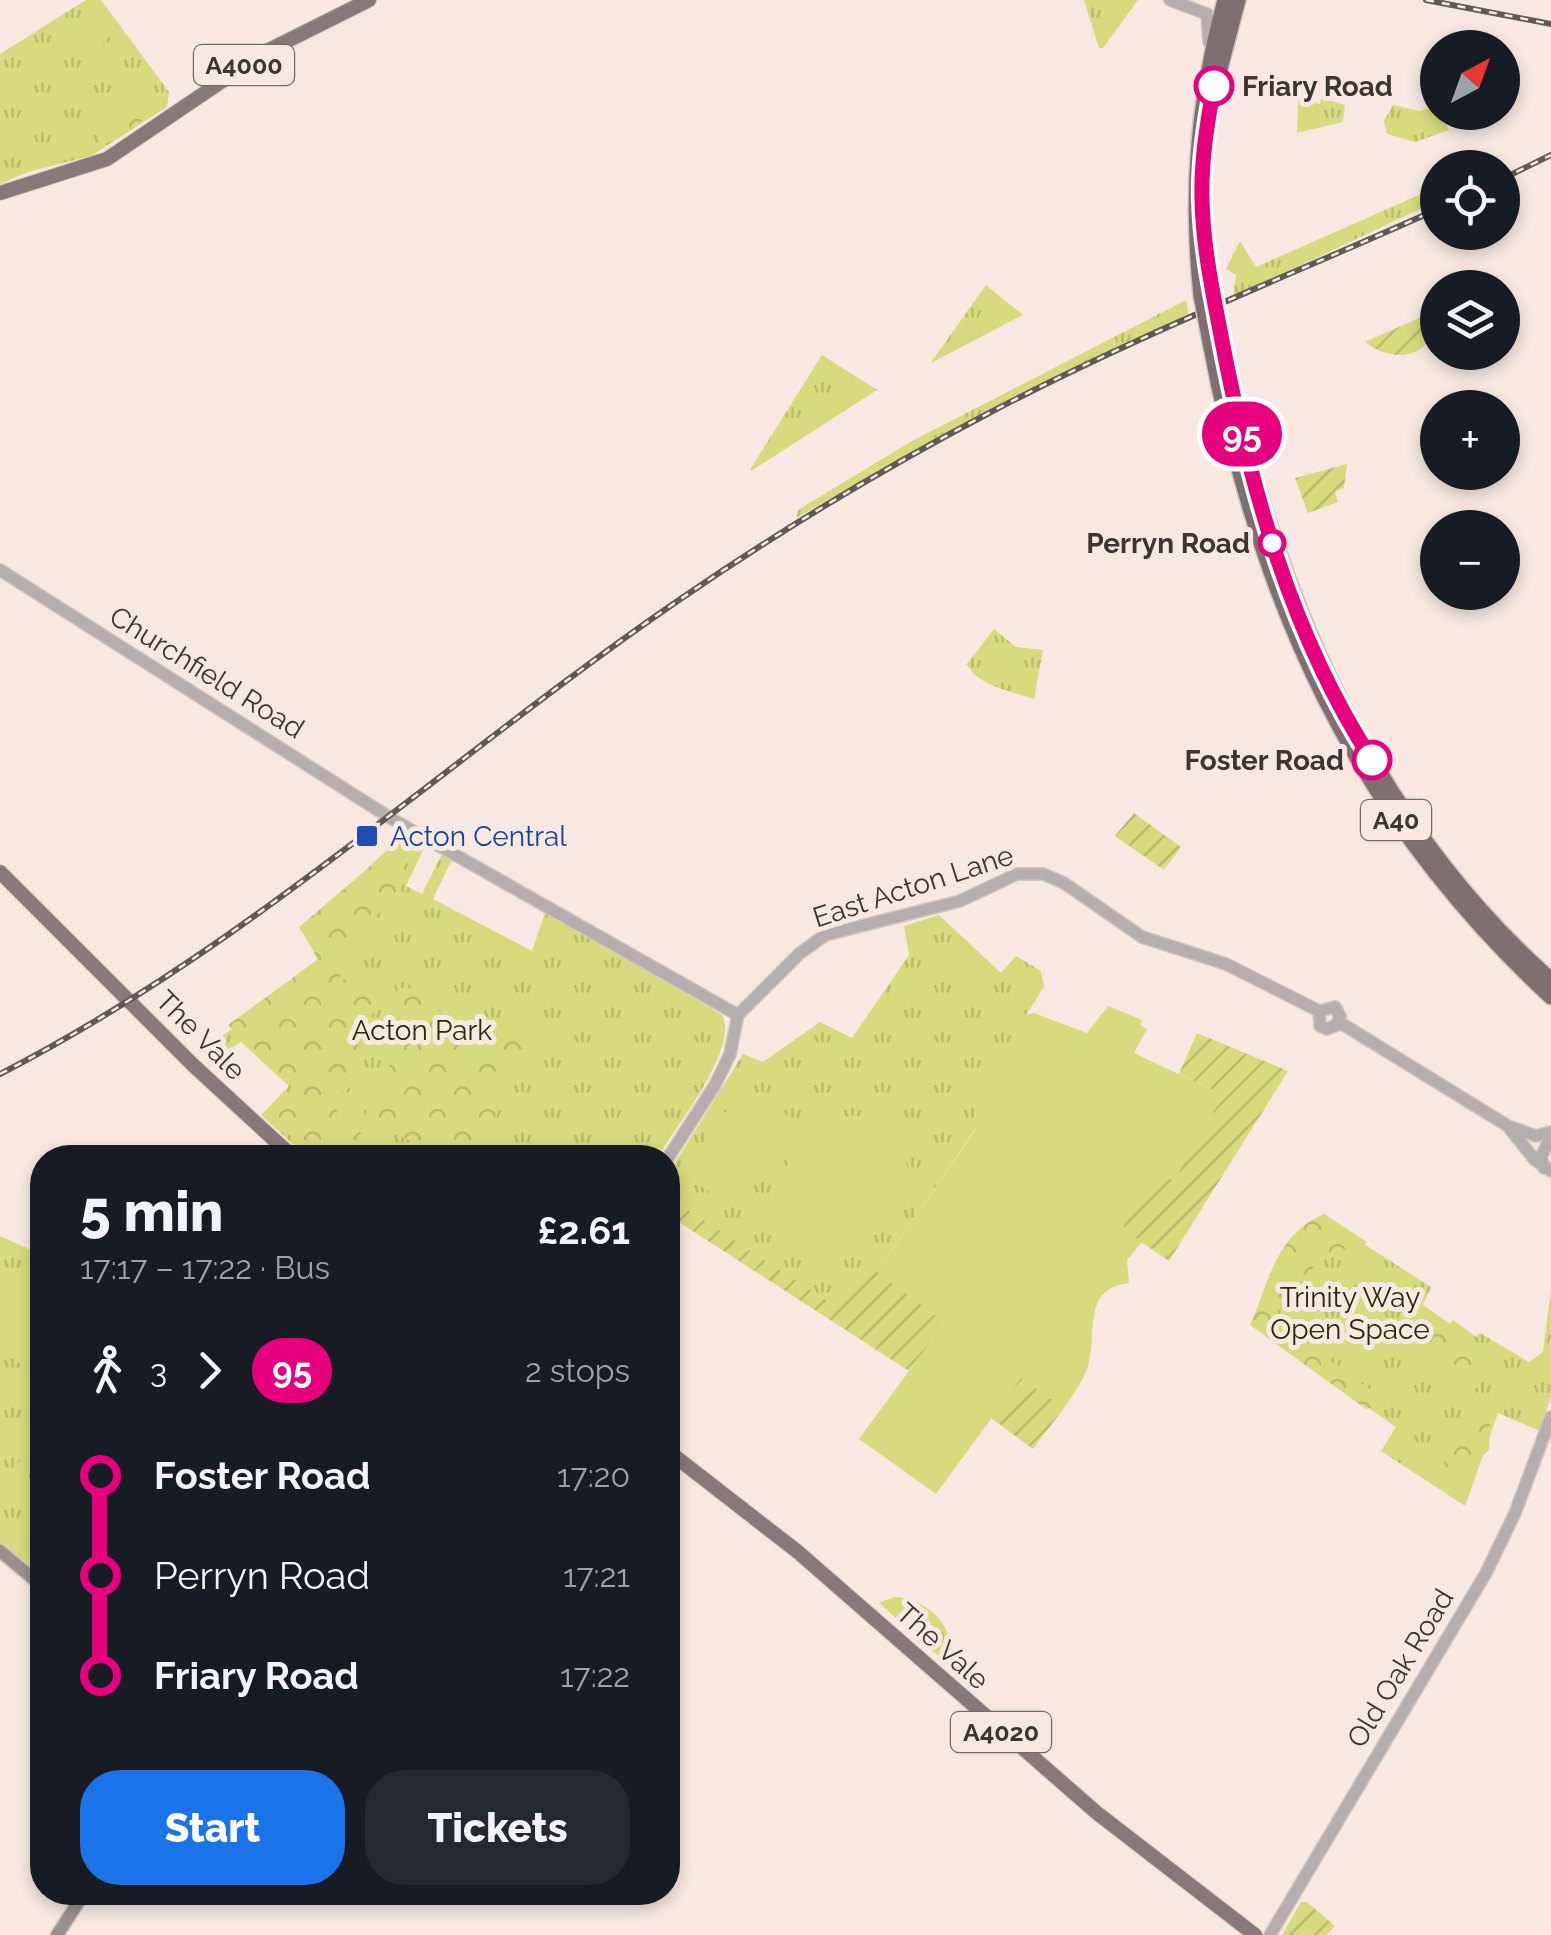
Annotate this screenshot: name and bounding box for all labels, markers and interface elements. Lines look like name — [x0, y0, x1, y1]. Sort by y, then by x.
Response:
north arrow — [1420, 30, 1520, 130]
map controls — [1420, 30, 1520, 610]
road number: A4000 — [194, 45, 294, 85]
marker: Friary Road — [1195, 67, 1233, 105]
place label: Friary Road — [1242, 70, 1393, 103]
button: locate — [1420, 150, 1520, 250]
button: layers — [1420, 270, 1520, 370]
button: + — [1420, 390, 1520, 490]
line badge: 95 — [1197, 402, 1287, 466]
text: 95 — [1222, 414, 1262, 455]
button: − — [1420, 510, 1520, 610]
place label: Perryn Road — [1086, 527, 1250, 560]
marker: Perryn Road — [1259, 530, 1285, 556]
street label: Churchfield Road — [103, 599, 310, 745]
marker: Foster Road — [1353, 741, 1391, 779]
place label: Foster Road — [1185, 744, 1344, 777]
road number: A40 — [1361, 800, 1431, 840]
place label: Acton Central — [390, 820, 567, 853]
marker: Acton Central — [354, 823, 380, 849]
street label: East Acton Lane — [809, 839, 1018, 934]
street label: The Vale — [149, 984, 252, 1087]
park label: Acton Park — [352, 1014, 492, 1047]
text: 5 min — [80, 1179, 223, 1244]
text: £2.61 — [537, 1208, 630, 1253]
text: 17:17 – 17:22 · Bus — [80, 1249, 330, 1286]
park label: Trinity Way Open Space — [1270, 1281, 1430, 1346]
icon: walk — [80, 1343, 135, 1398]
icon: forward — [182, 1343, 237, 1398]
text: 95 — [272, 1350, 312, 1391]
text: 3 — [150, 1352, 167, 1389]
text: 2 stops — [525, 1352, 630, 1389]
text: Foster Road — [154, 1453, 370, 1498]
text: 17:20 — [557, 1457, 630, 1494]
text: Perryn Road — [154, 1553, 370, 1598]
text: 17:21 — [563, 1557, 630, 1594]
street label: Old Oak Road — [1340, 1583, 1461, 1753]
street label: The Vale — [890, 1596, 996, 1696]
text: Friary Road — [154, 1653, 359, 1698]
text: 17:22 — [560, 1657, 630, 1694]
road number: A4020 — [951, 1712, 1051, 1752]
button: Start — [80, 1770, 345, 1885]
button: Tickets — [365, 1770, 630, 1885]

